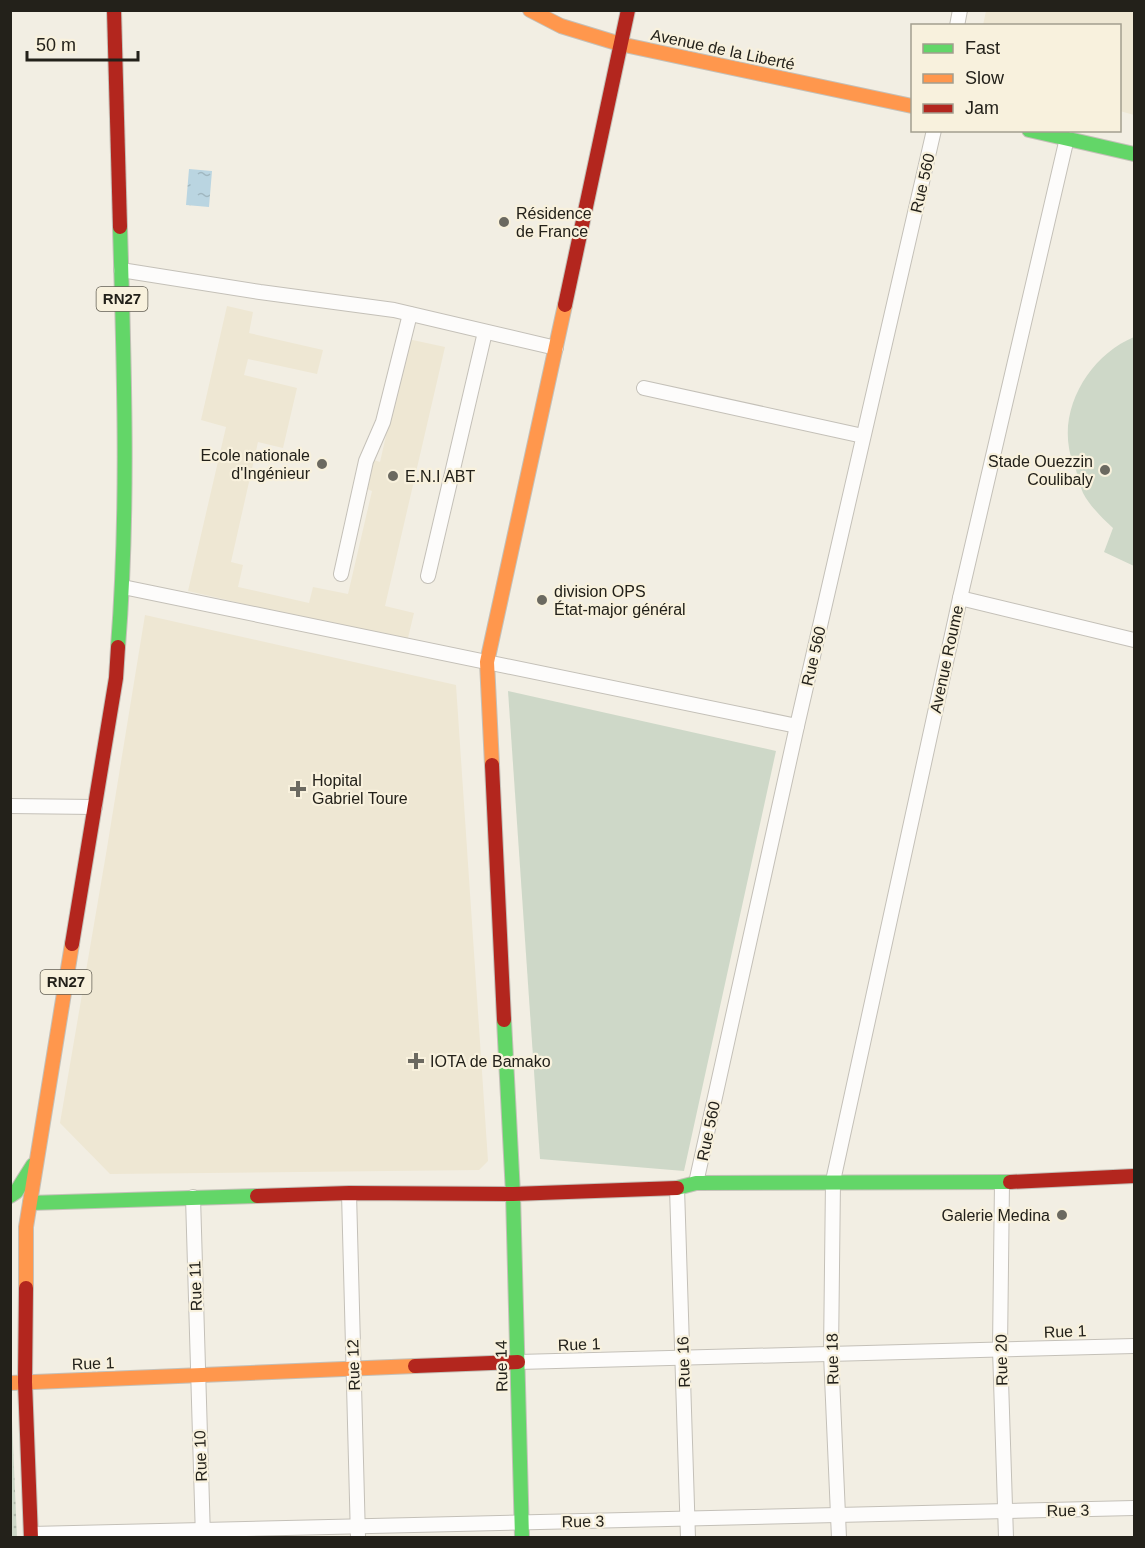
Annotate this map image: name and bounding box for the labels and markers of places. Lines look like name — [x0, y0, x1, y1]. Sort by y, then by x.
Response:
place label: Résidence de France — [516, 205, 592, 240]
marker: Résidence de France — [497, 215, 511, 229]
place label: Ecole nationale d'Ingénieur — [201, 447, 311, 482]
place label: Stade Ouezzin Coulibaly — [988, 453, 1093, 488]
marker: Ecole nationale d'Ingénieur — [315, 457, 329, 471]
marker: Stade Ouezzin Coulibaly — [1098, 463, 1112, 477]
place label: E.N.I ABT — [405, 468, 475, 485]
marker: E.N.I ABT — [386, 469, 400, 483]
place label: division OPS État-major général — [554, 583, 686, 618]
marker: division OPS État-major général — [535, 593, 549, 607]
place label: Hopital Gabriel Toure — [312, 772, 408, 807]
marker: Hopital Gabriel Toure — [289, 780, 307, 798]
marker: IOTA de Bamako — [407, 1052, 425, 1070]
place label: IOTA de Bamako — [430, 1053, 551, 1070]
place label: Galerie Medina — [942, 1207, 1050, 1224]
marker: Galerie Medina — [1055, 1208, 1069, 1222]

